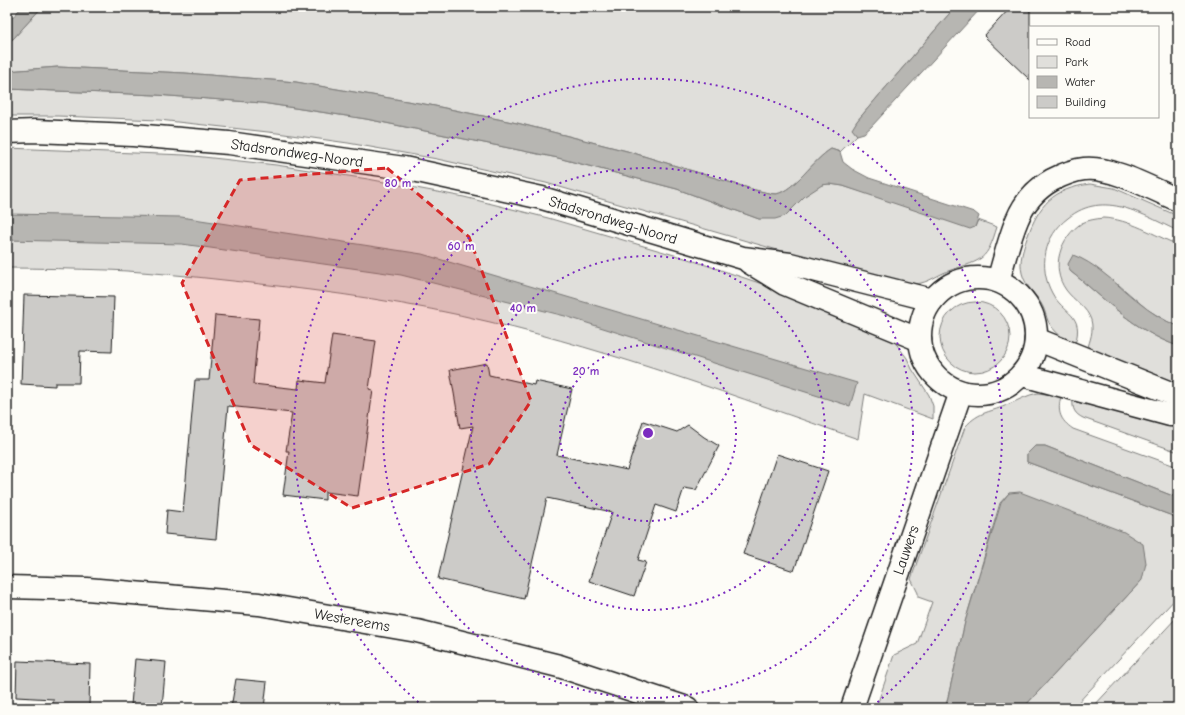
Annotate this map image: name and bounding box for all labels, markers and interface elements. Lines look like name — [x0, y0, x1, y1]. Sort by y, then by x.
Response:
legend — [1029, 26, 1159, 118]
text: Road — [1065, 35, 1091, 49]
text: Park — [1065, 55, 1088, 69]
text: Water — [1065, 75, 1095, 89]
text: Building — [1065, 95, 1106, 109]
street label: Stadsrondweg-Noord — [230, 135, 364, 171]
text: 80 m — [385, 176, 411, 190]
street label: Stadsrondweg-Noord — [547, 192, 679, 248]
text: 60 m — [448, 239, 474, 253]
text: 40 m — [510, 301, 536, 315]
text: 20 m — [573, 364, 599, 378]
centre of rings — [641, 426, 655, 440]
street label: Lauwers — [889, 523, 923, 577]
street label: Westereems — [313, 604, 391, 636]

